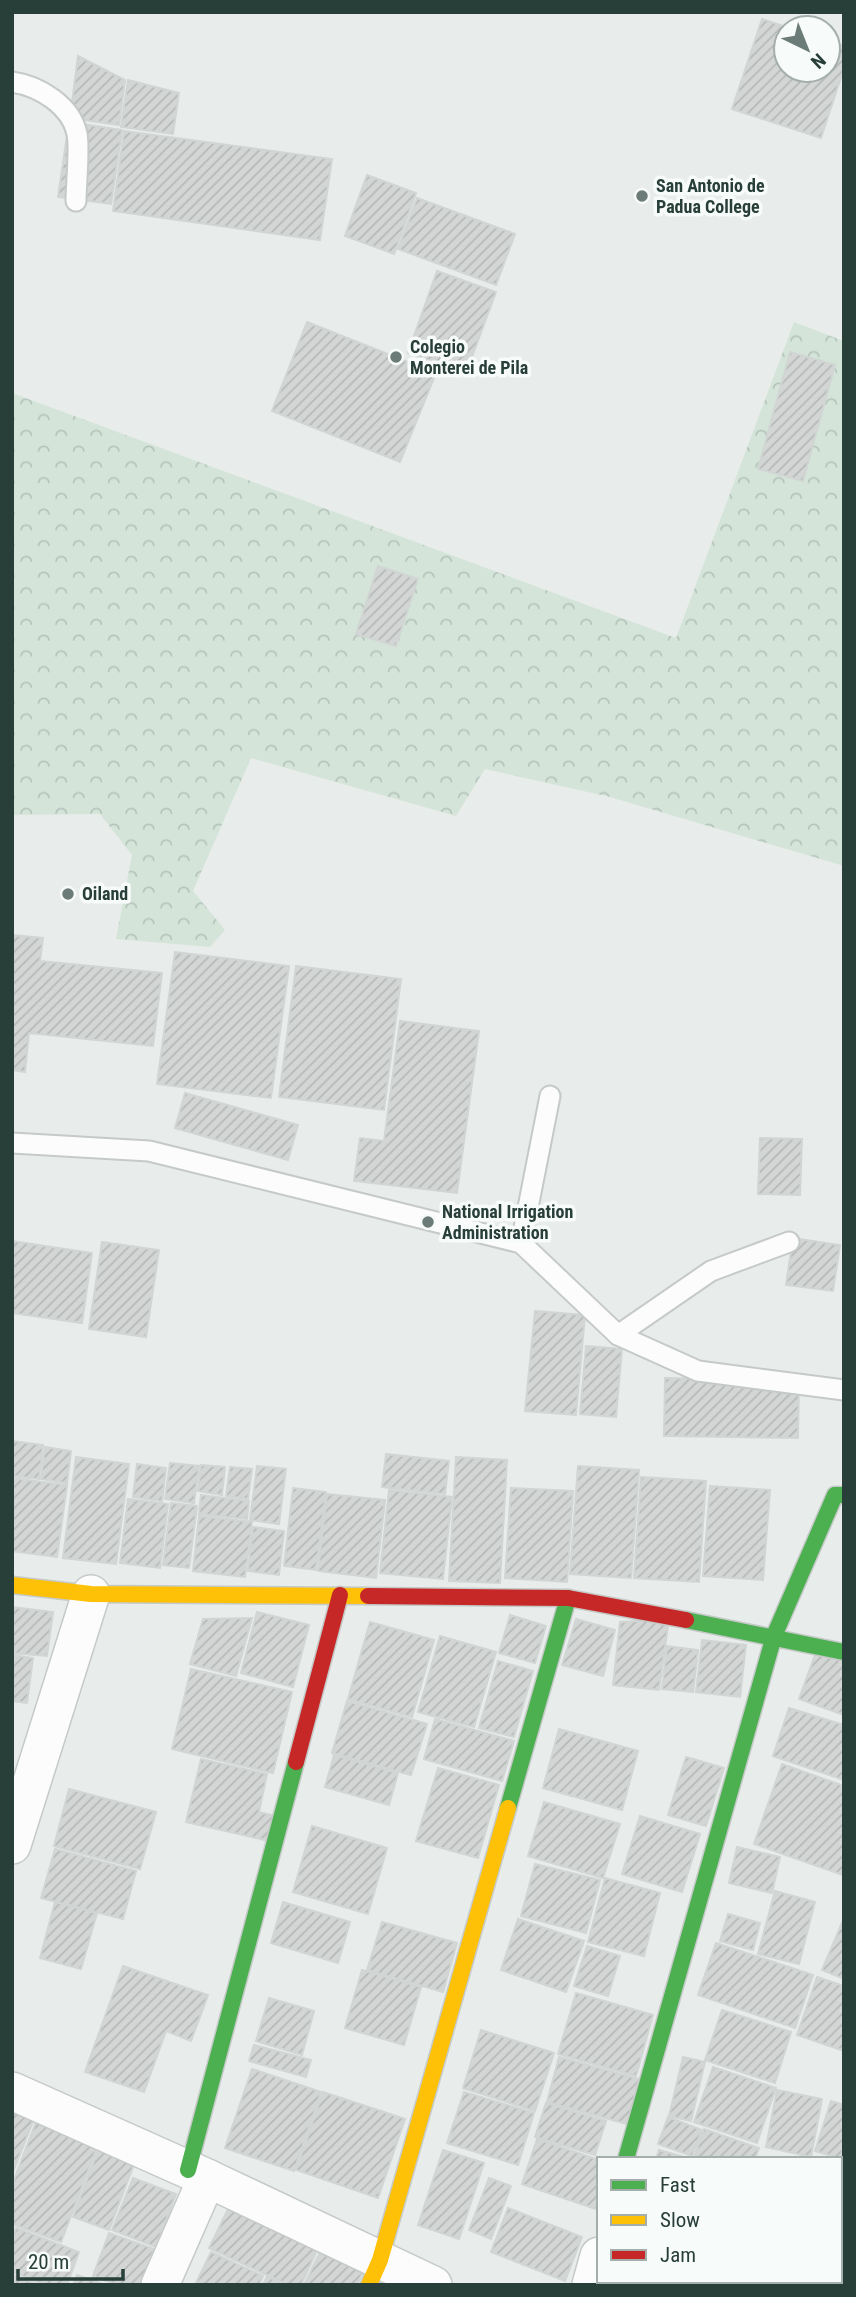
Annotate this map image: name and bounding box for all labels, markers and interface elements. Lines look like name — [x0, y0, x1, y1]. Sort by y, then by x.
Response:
north arrow — [772, 14, 842, 84]
text: N — [806, 49, 830, 73]
place label: San Antonio de Padua College — [656, 175, 765, 217]
marker: San Antonio de Padua College — [634, 188, 650, 204]
place label: Colegio Monterei de Pila — [410, 336, 528, 378]
marker: Colegio Monterei de Pila — [388, 349, 404, 365]
place label: Oiland — [82, 883, 128, 904]
marker: Oiland — [60, 886, 76, 902]
place label: National Irrigation Administration — [442, 1201, 573, 1243]
marker: National Irrigation Administration — [420, 1214, 436, 1230]
legend — [597, 2157, 842, 2283]
text: Fast — [660, 2173, 696, 2197]
text: Slow — [660, 2208, 700, 2232]
scale bar — [18, 2238, 122, 2282]
text: Jam — [660, 2243, 696, 2267]
text: 20 m — [28, 2250, 69, 2274]

